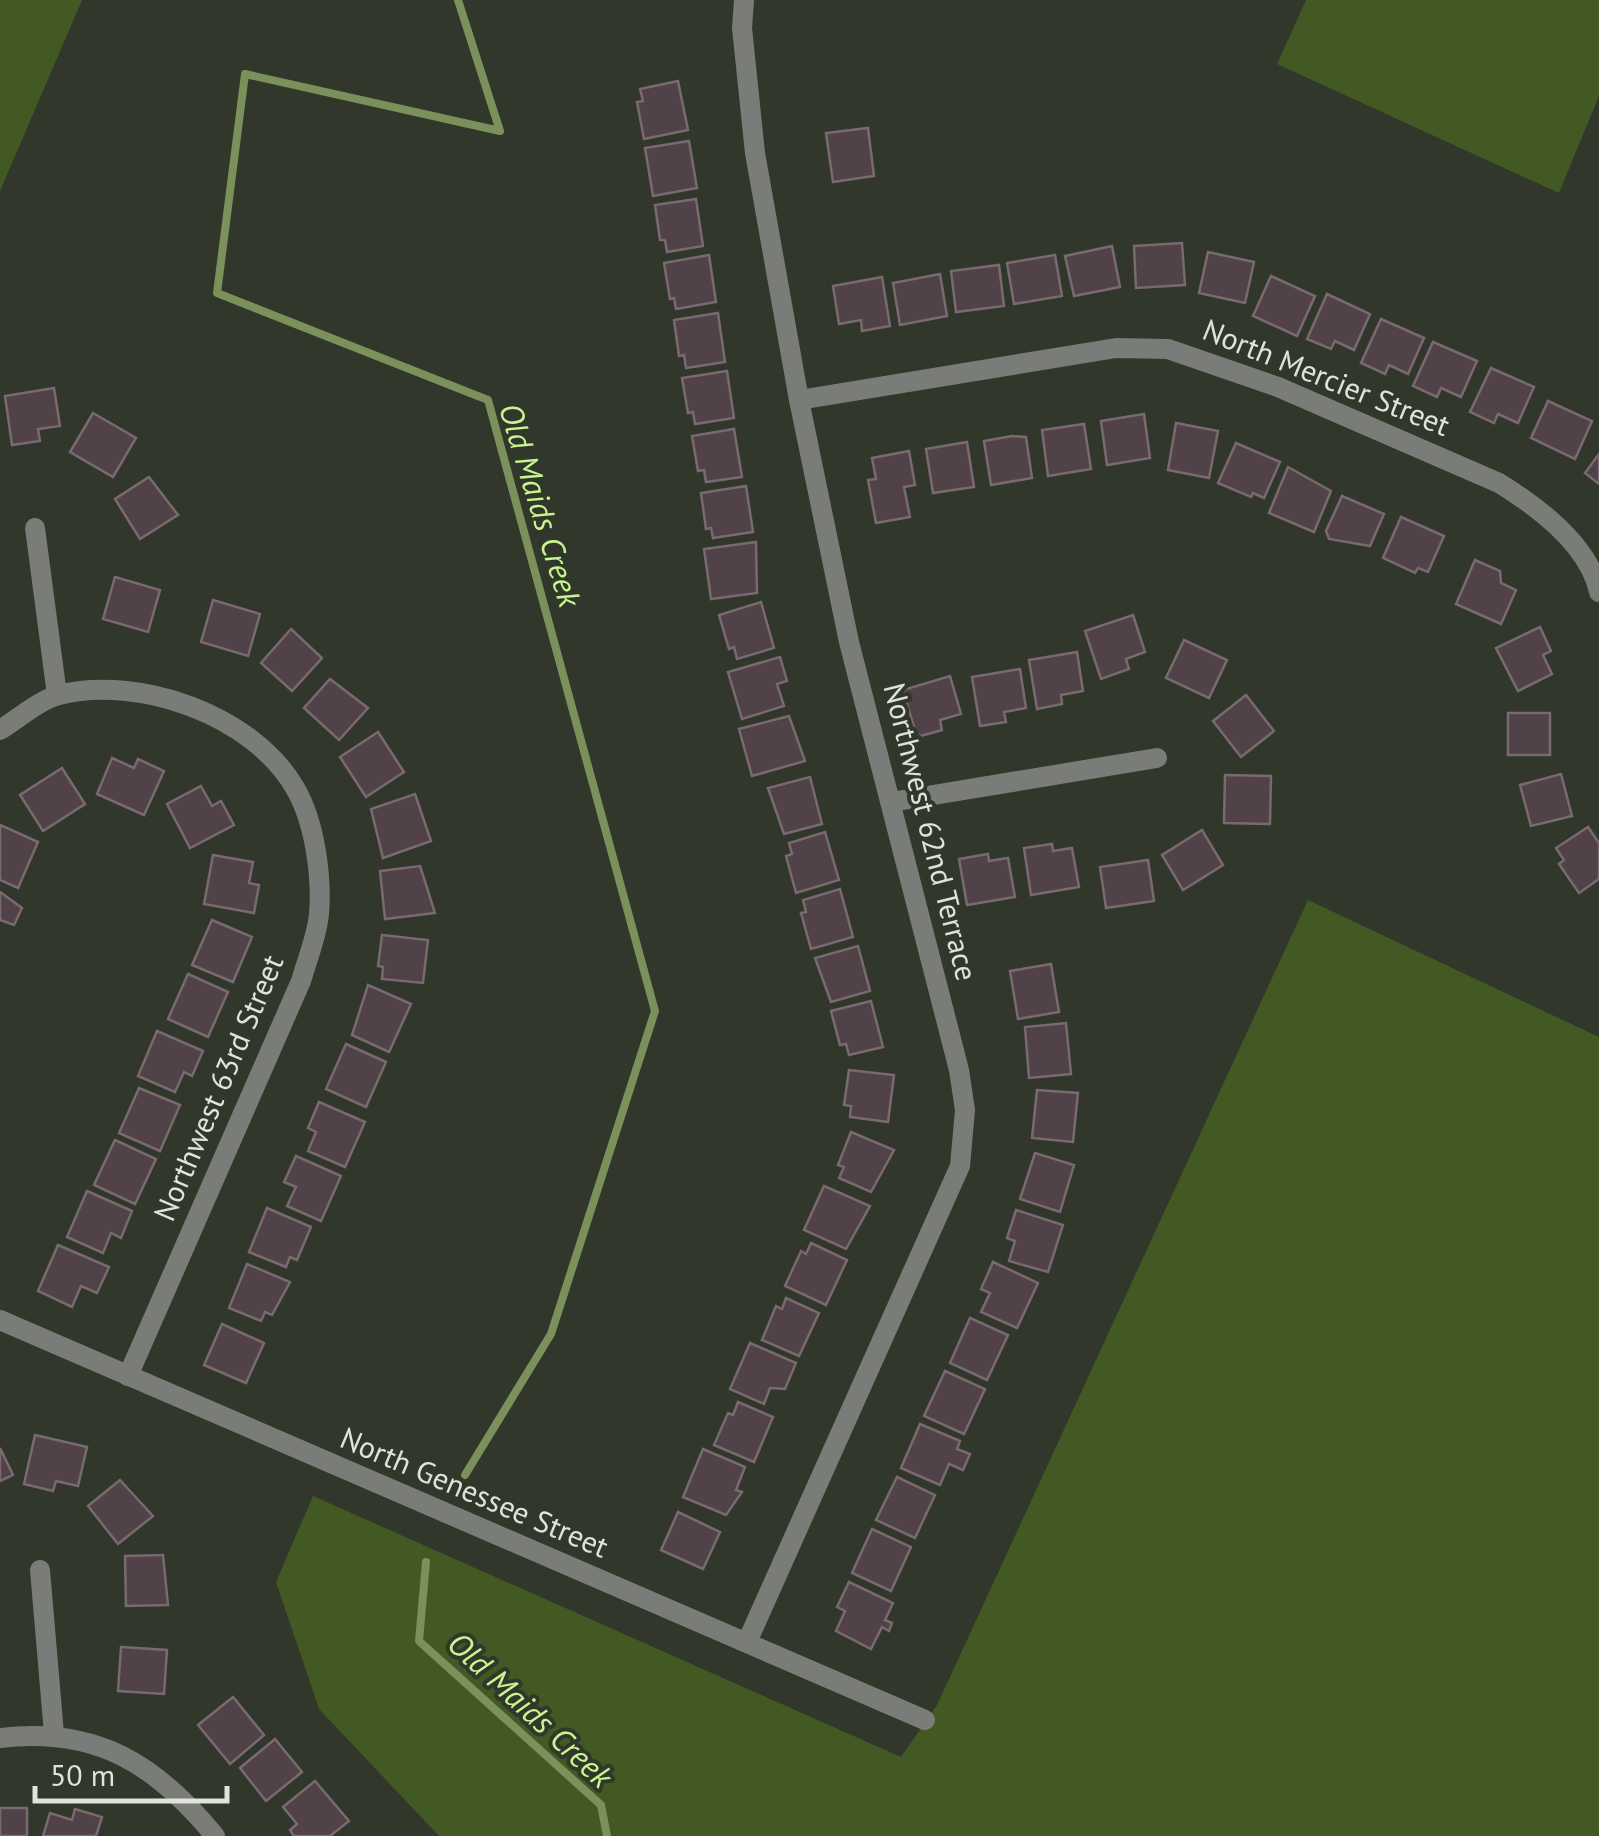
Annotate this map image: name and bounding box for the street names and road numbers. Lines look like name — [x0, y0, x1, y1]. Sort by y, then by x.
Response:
street label: North Mercier Street — [1197, 309, 1456, 444]
street label: Northwest 62nd Terrace — [876, 679, 987, 985]
street label: Northwest 63rd Street — [144, 948, 291, 1226]
street label: North Genessee Street — [335, 1418, 614, 1566]

